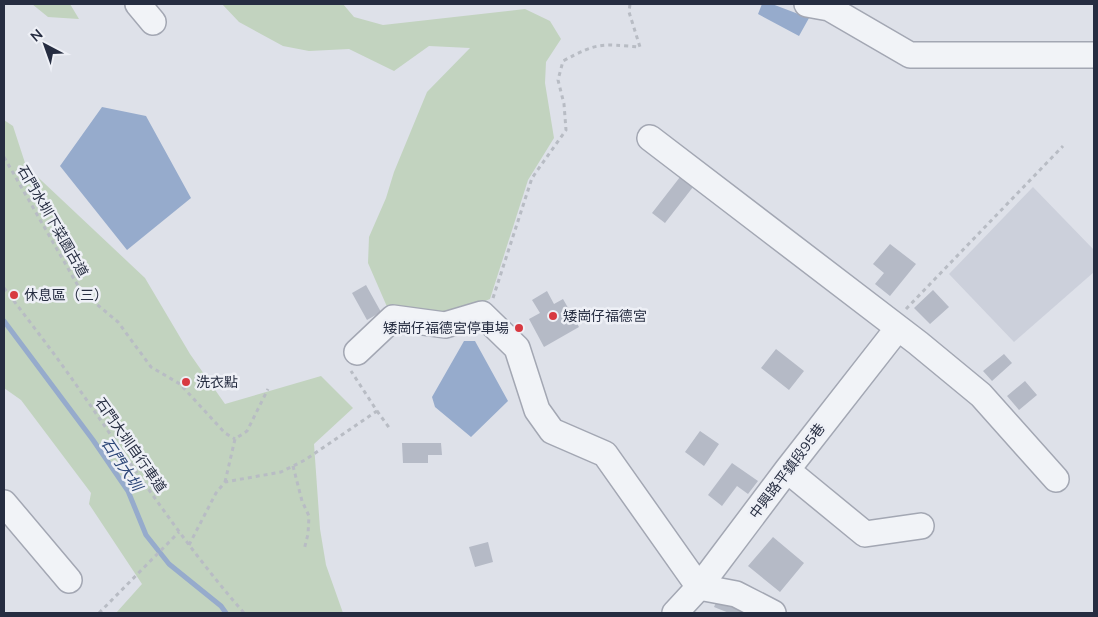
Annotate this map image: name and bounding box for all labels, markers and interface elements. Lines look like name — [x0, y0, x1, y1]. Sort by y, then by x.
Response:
north arrow — [20, 20, 70, 70]
text: N — [27, 25, 46, 45]
street label: 石門水圳下菜園古道 — [14, 162, 92, 280]
place label: 休息區（三） — [24, 286, 108, 304]
marker: 休息區（三） — [8, 289, 20, 301]
place label: 矮崗仔福德宮 — [563, 307, 647, 325]
marker: 矮崗仔福德宮 — [547, 310, 559, 322]
place label: 矮崗仔福德宮停車場 — [383, 319, 509, 337]
marker: 矮崗仔福德宮停車場 — [513, 322, 525, 334]
place label: 洗衣點 — [196, 373, 238, 391]
marker: 洗衣點 — [180, 376, 192, 388]
street label: 石門大圳自行車道 — [92, 394, 170, 496]
street label: 中興路平鎮段95巷 — [745, 420, 829, 522]
water label: 石門大圳 — [98, 434, 146, 494]

